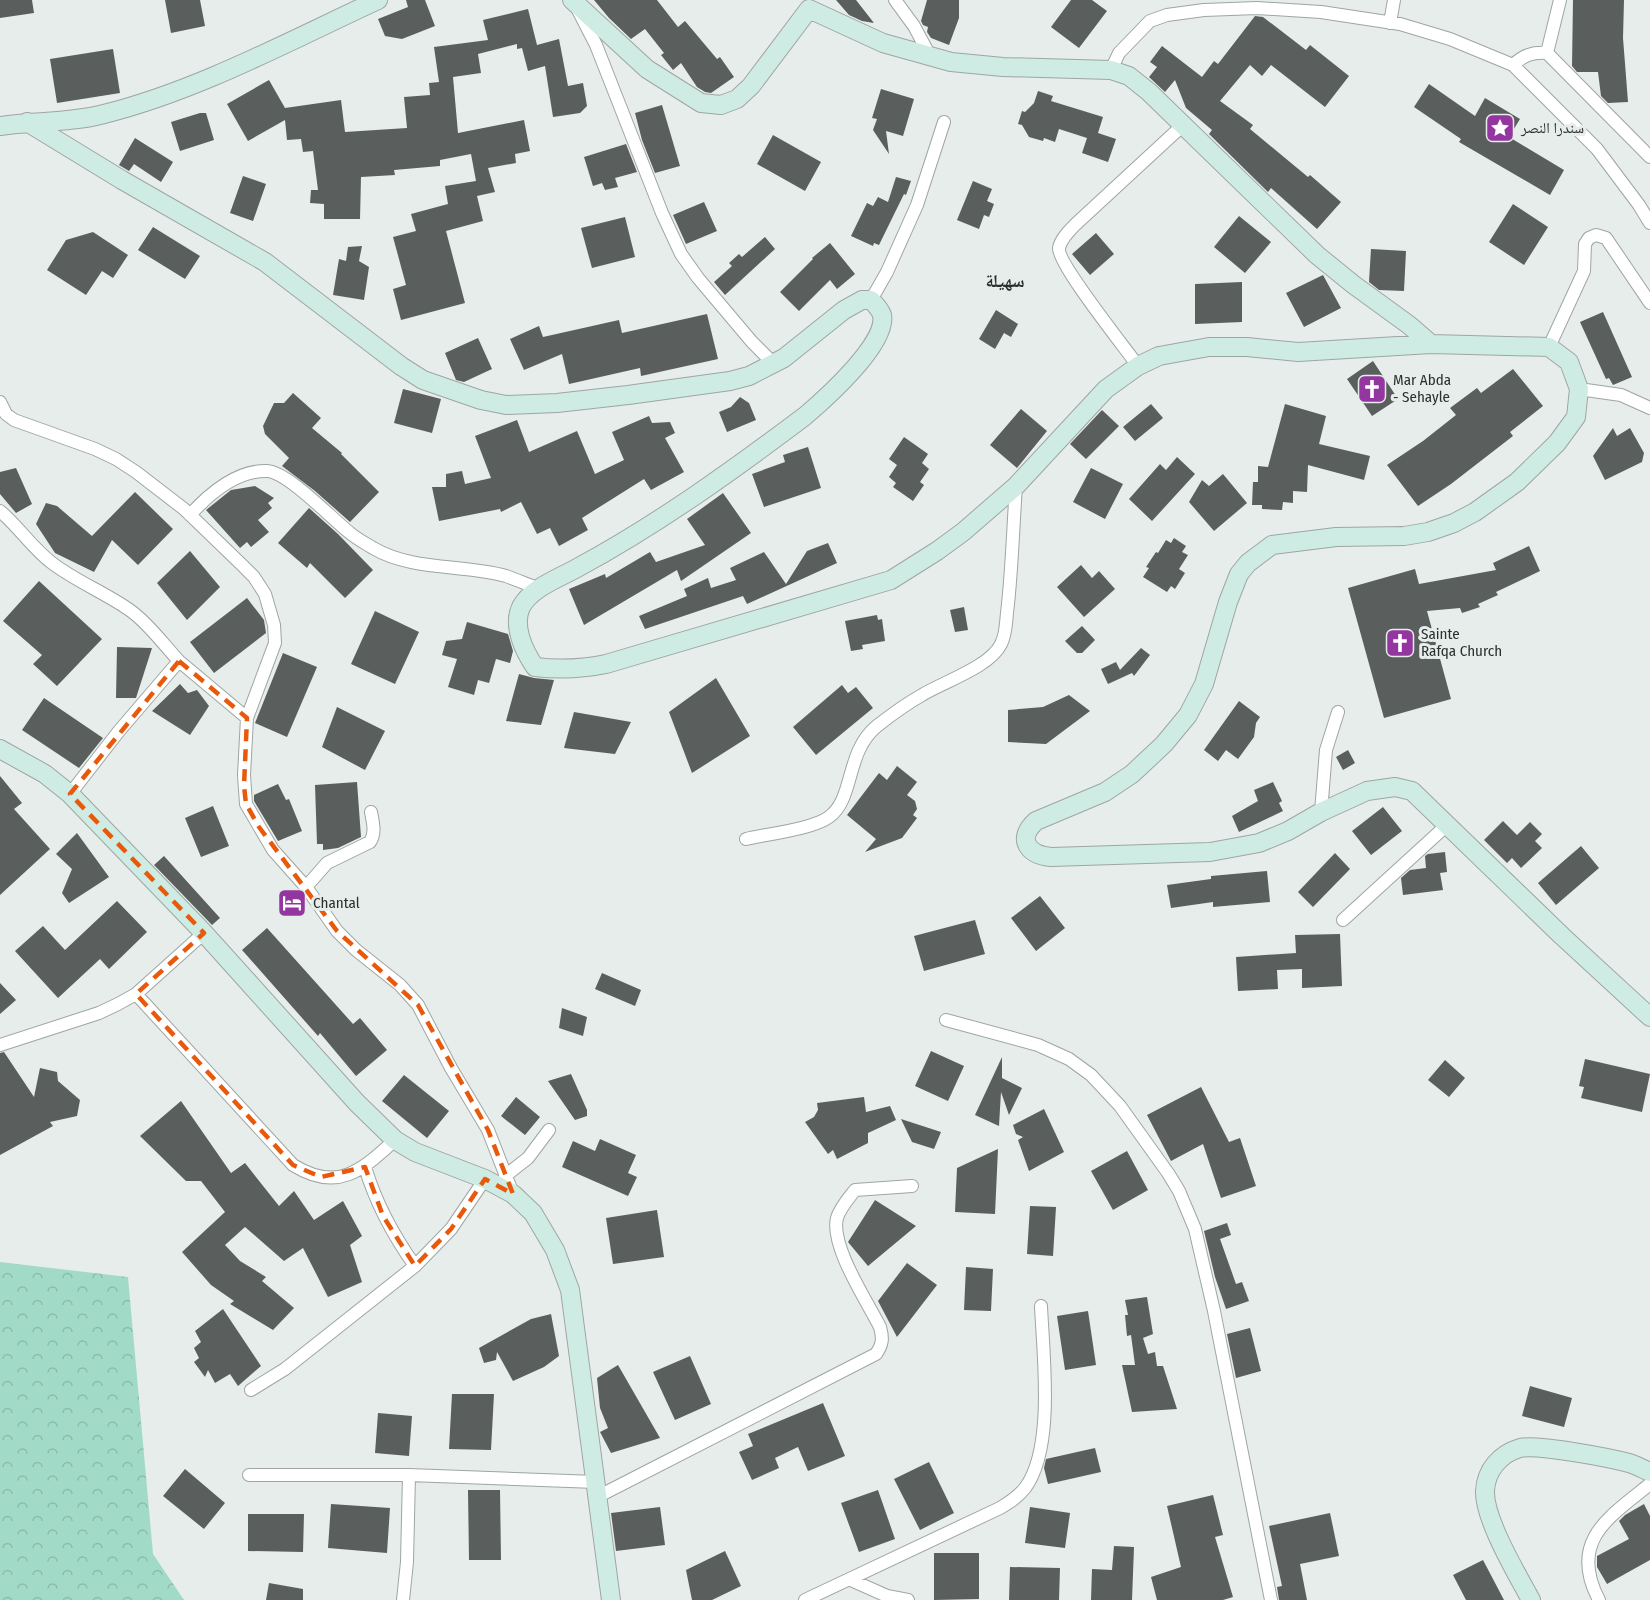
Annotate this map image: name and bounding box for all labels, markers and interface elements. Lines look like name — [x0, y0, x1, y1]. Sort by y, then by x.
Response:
place icon: سندرا النصر — [1484, 112, 1516, 144]
place label: سندرا النصر — [1520, 119, 1584, 137]
district label: سهيلة — [985, 270, 1025, 292]
place label: Mar Abda - Sehayle — [1393, 371, 1451, 406]
church icon: Mar Abda - Sehayle — [1356, 373, 1388, 405]
place label: Sainte Rafqa Church — [1421, 625, 1502, 660]
church icon: Sainte Rafqa Church — [1384, 627, 1416, 659]
hotel icon: Chantal — [276, 887, 308, 919]
place label: Chantal — [313, 894, 360, 912]

